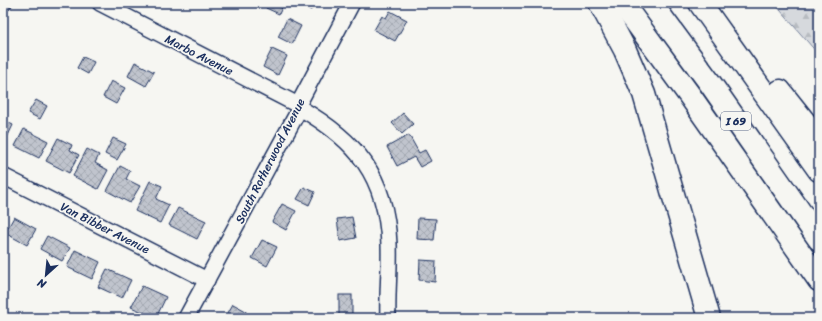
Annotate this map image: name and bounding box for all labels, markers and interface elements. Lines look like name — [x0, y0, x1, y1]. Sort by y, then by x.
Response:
street label: Marbo Avenue — [161, 28, 237, 82]
street label: South Rotherwood Avenue — [229, 94, 311, 228]
road number: I 69 — [721, 112, 751, 130]
street label: Van Bibber Avenue — [56, 196, 154, 260]
north arrow — [26, 255, 66, 295]
text: N — [34, 273, 50, 294]

